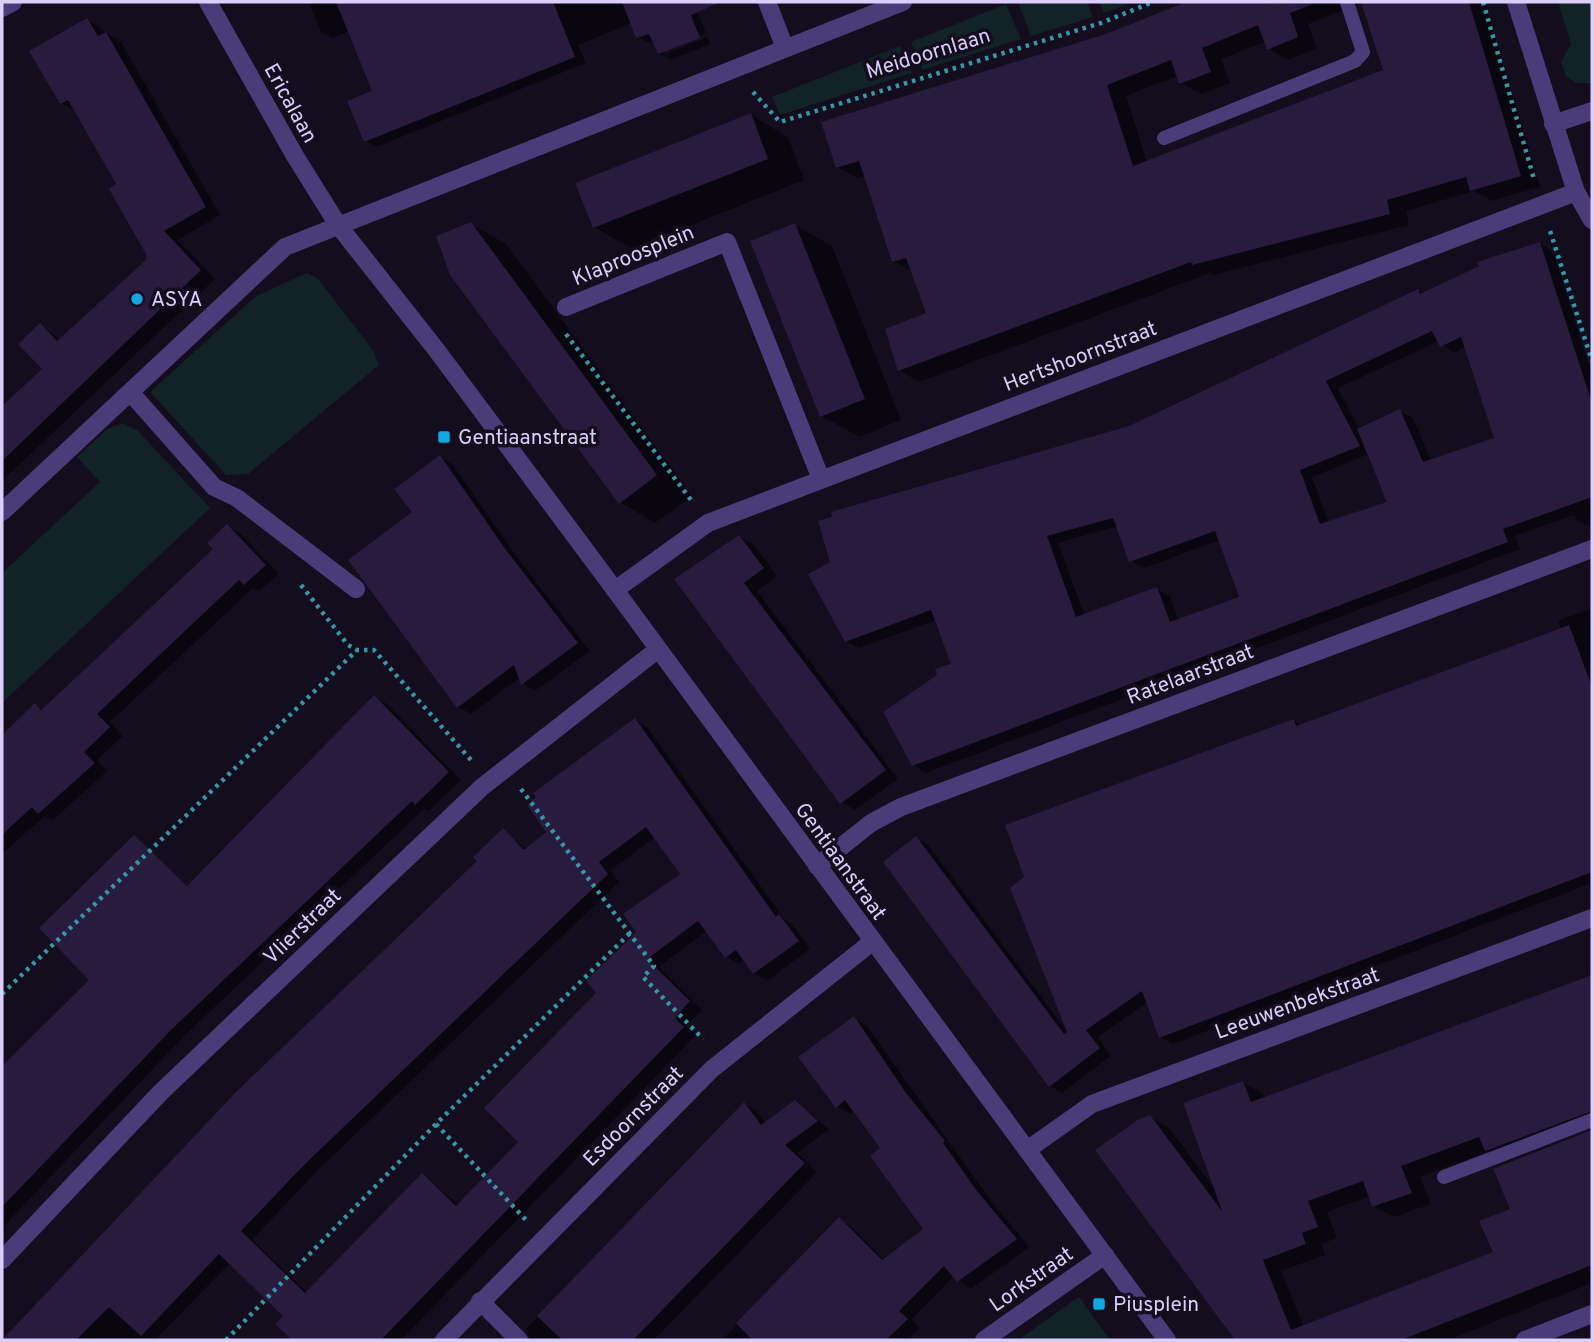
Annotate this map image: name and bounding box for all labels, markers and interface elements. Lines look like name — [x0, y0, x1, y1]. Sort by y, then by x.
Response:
street label: Meidoornlaan — [863, 23, 994, 86]
street label: Ericalaan — [257, 59, 323, 148]
street label: Klaproosplein — [569, 220, 699, 293]
place label: ASYA — [151, 287, 203, 314]
marker: ASYA — [129, 291, 145, 307]
street label: Hertshoornstraat — [1000, 316, 1161, 399]
place label: Gentiaanstraat — [458, 425, 597, 452]
marker: Gentiaanstraat — [436, 429, 452, 445]
street label: Ratelaarstraat — [1123, 639, 1258, 712]
street label: Gentiaanstraat — [788, 798, 892, 926]
street label: Vlierstraat — [258, 883, 348, 971]
street label: Leeuwenbekstraat — [1212, 962, 1383, 1047]
street label: Esdoornstraat — [578, 1061, 690, 1173]
street label: Lorkstraat — [985, 1242, 1079, 1319]
place label: Piusplein — [1113, 1292, 1199, 1319]
marker: Piusplein — [1091, 1296, 1107, 1312]

